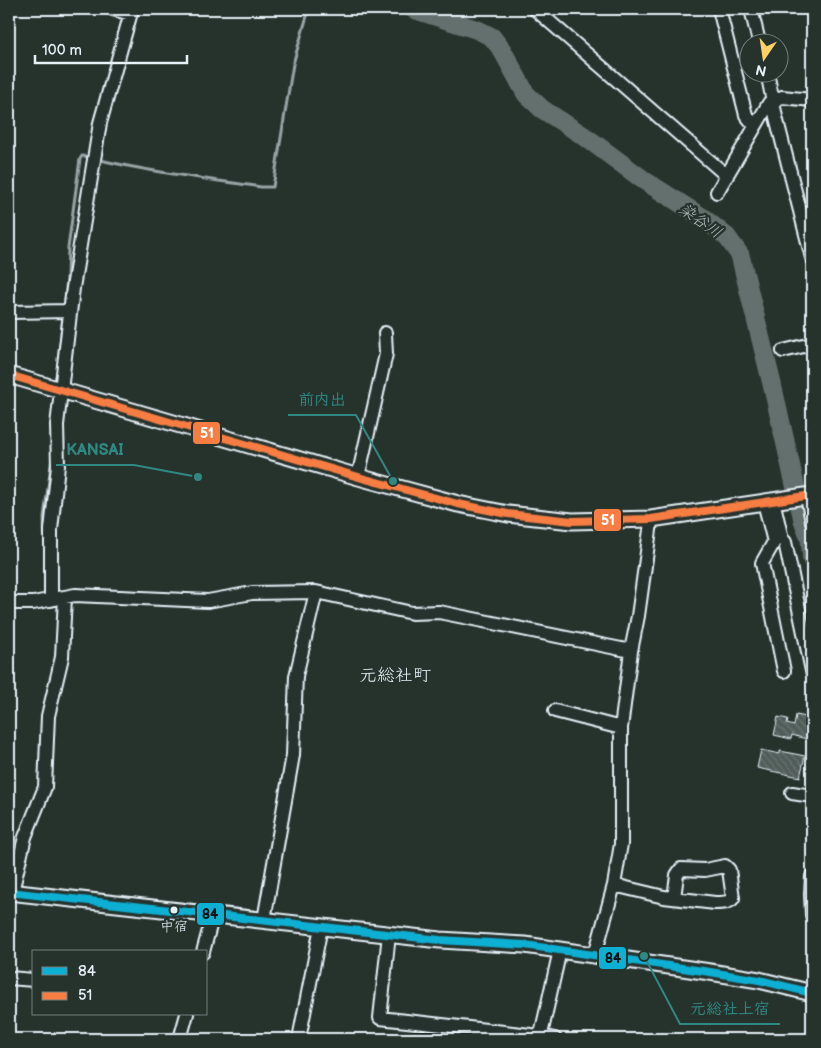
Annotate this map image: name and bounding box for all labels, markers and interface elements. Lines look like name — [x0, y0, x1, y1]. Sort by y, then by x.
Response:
scale bar — [35, 32, 188, 64]
north arrow — [738, 32, 788, 82]
text: 100 m — [42, 41, 82, 60]
text: N — [754, 61, 768, 80]
water label: 染谷川 — [675, 200, 725, 243]
callout: 前内出 — [288, 384, 356, 415]
text: 前内出 — [298, 391, 346, 410]
line badge: 51 — [192, 421, 221, 445]
text: 51 — [200, 425, 214, 442]
callout: KANSAI — [56, 434, 134, 465]
text: KANSAI — [66, 441, 124, 460]
line badge: 51 — [593, 508, 622, 532]
text: 51 — [601, 512, 615, 529]
district label: 元総社町 — [359, 665, 431, 686]
line badge: 84 — [196, 902, 225, 926]
marker: 中宿 — [169, 905, 179, 915]
text: 84 — [202, 906, 219, 923]
place label: 中宿 — [160, 918, 188, 935]
line badge: 84 — [598, 946, 627, 970]
legend — [32, 950, 208, 1016]
text: 84 — [605, 950, 622, 967]
text: 84 — [78, 962, 96, 981]
text: 51 — [78, 986, 92, 1005]
callout: 元総社上宿 — [680, 993, 780, 1024]
text: 元総社上宿 — [690, 1000, 770, 1019]

